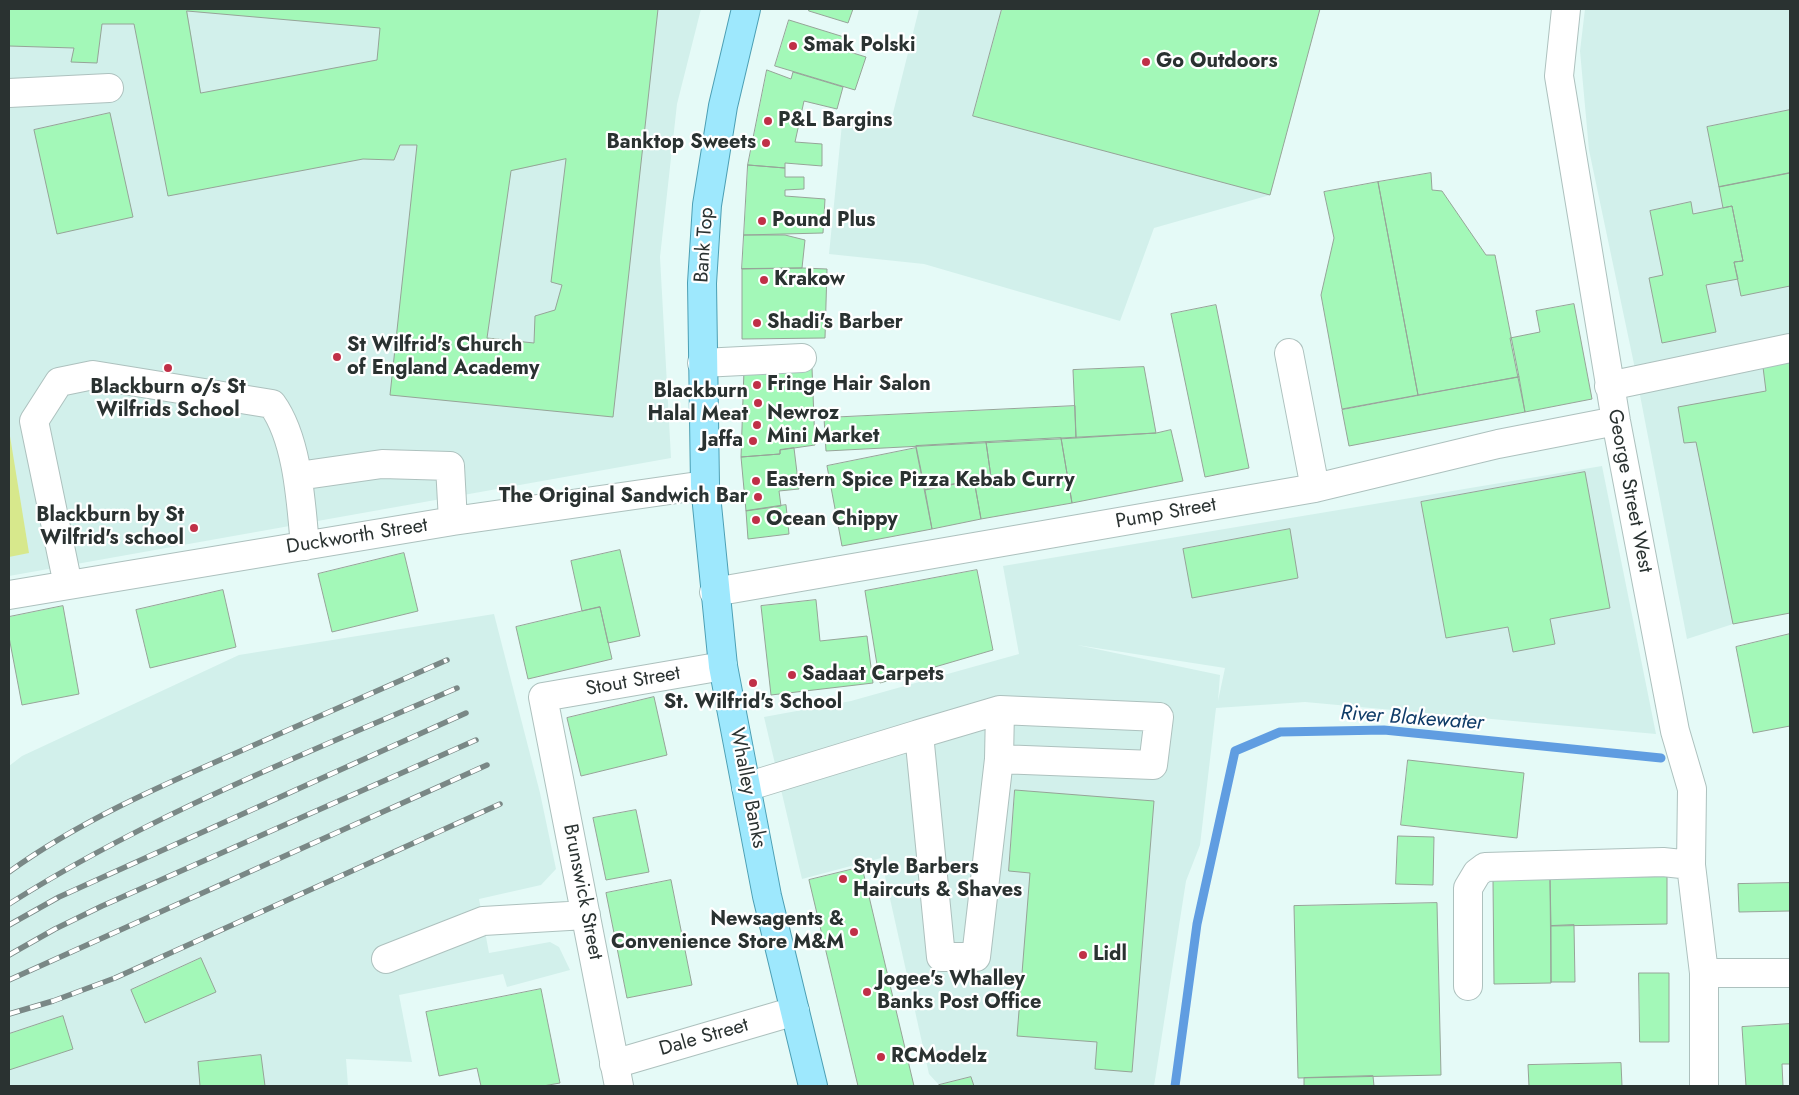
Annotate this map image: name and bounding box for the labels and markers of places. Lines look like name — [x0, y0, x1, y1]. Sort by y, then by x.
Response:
place label: Smak Polski — [803, 34, 915, 58]
marker: Smak Polski — [787, 40, 799, 52]
place label: Go Outdoors — [1156, 50, 1278, 74]
marker: Go Outdoors — [1140, 56, 1152, 68]
place label: P&L Bargins — [778, 109, 892, 133]
marker: P&L Bargins — [762, 115, 774, 127]
place label: Banktop Sweets — [607, 131, 756, 155]
marker: Banktop Sweets — [760, 137, 772, 149]
place label: Pound Plus — [772, 209, 875, 233]
marker: Pound Plus — [756, 215, 768, 227]
place label: Krakow — [774, 268, 845, 292]
marker: Krakow — [758, 274, 770, 286]
place label: Shadi's Barber — [767, 311, 903, 335]
marker: Shadi's Barber — [751, 317, 763, 329]
place label: St Wilfrid's Church of England Academy — [347, 334, 539, 381]
marker: St Wilfrid's Church of England Academy — [331, 351, 343, 363]
marker: Blackburn o/s St Wilfrids School — [162, 362, 174, 374]
place label: Fringe Hair Salon — [767, 373, 931, 397]
place label: Blackburn o/s St Wilfrids School — [90, 376, 246, 423]
marker: Fringe Hair Salon — [751, 379, 763, 391]
place label: Blackburn Halal Meat — [648, 380, 748, 427]
marker: Blackburn Halal Meat — [752, 397, 764, 409]
place label: Newroz Mini Market — [767, 402, 879, 449]
marker: Newroz Mini Market — [751, 419, 763, 431]
place label: Jaffa — [701, 429, 743, 453]
marker: Jaffa — [747, 435, 759, 447]
place label: Eastern Spice Pizza Kebab Curry — [766, 469, 1075, 493]
marker: Eastern Spice Pizza Kebab Curry — [750, 475, 762, 487]
place label: The Original Sandwich Bar — [499, 485, 748, 509]
marker: The Original Sandwich Bar — [752, 491, 764, 503]
place label: Blackburn by St Wilfrid's school — [36, 504, 184, 551]
place label: Ocean Chippy — [766, 508, 898, 532]
marker: Ocean Chippy — [750, 514, 762, 526]
marker: Blackburn by St Wilfrid's school — [188, 522, 200, 534]
place label: Sadaat Carpets — [802, 663, 944, 687]
marker: Sadaat Carpets — [786, 669, 798, 681]
marker: St. Wilfrid's School — [747, 677, 759, 689]
place label: St. Wilfrid's School — [664, 691, 842, 715]
place label: Style Barbers Haircuts & Shaves — [853, 856, 1022, 903]
marker: Style Barbers Haircuts & Shaves — [837, 873, 849, 885]
place label: Newsagents & Convenience Store M&M — [611, 908, 844, 955]
marker: Newsagents & Convenience Store M&M — [848, 926, 860, 938]
place label: Lidl — [1093, 943, 1127, 967]
marker: Lidl — [1077, 949, 1089, 961]
place label: Jogee's Whalley Banks Post Office — [877, 968, 1041, 1015]
marker: Jogee's Whalley Banks Post Office — [861, 986, 873, 998]
place label: RCModelz — [891, 1045, 987, 1069]
marker: RCModelz — [875, 1051, 887, 1063]

